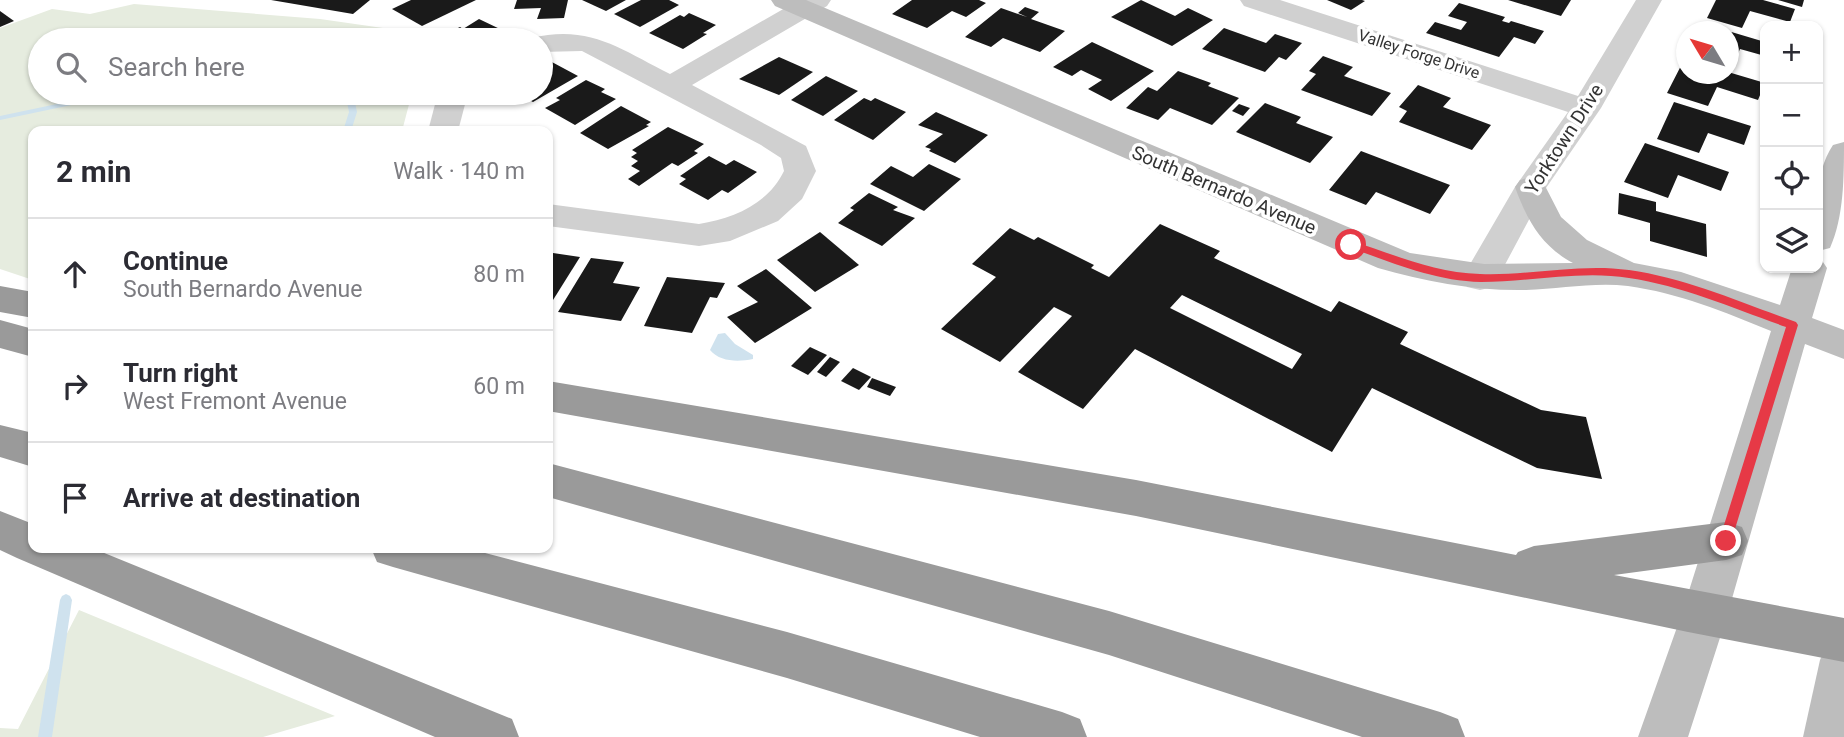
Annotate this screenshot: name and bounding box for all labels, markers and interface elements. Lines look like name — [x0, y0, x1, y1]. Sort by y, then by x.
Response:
north arrow — [1676, 21, 1739, 84]
map controls — [1760, 21, 1823, 273]
button: + — [1760, 21, 1823, 84]
street label: Valley Forge Drive — [1356, 25, 1482, 83]
search box — [28, 28, 553, 105]
icon: search — [52, 48, 90, 86]
text: Search here — [108, 52, 245, 82]
street label: Yorktown Drive — [1520, 80, 1608, 198]
button: − — [1760, 84, 1823, 147]
street label: South Bernardo Avenue — [1128, 141, 1320, 239]
button: locate — [1760, 147, 1823, 210]
text: 2 min — [56, 154, 131, 189]
text: Walk · 140 m — [393, 158, 525, 185]
button: layers — [1760, 210, 1823, 273]
route start — [1335, 229, 1366, 260]
text: Continue — [123, 246, 228, 276]
icon: ahead — [56, 255, 94, 293]
text: 80 m — [473, 261, 525, 288]
text: South Bernardo Avenue — [123, 276, 362, 303]
text: Turn right — [123, 358, 238, 388]
icon: right — [56, 367, 94, 405]
text: 60 m — [473, 373, 525, 400]
text: West Fremont Avenue — [123, 388, 347, 415]
icon: arrive — [56, 479, 94, 517]
text: Arrive at destination — [123, 483, 360, 513]
route end — [1710, 525, 1741, 556]

